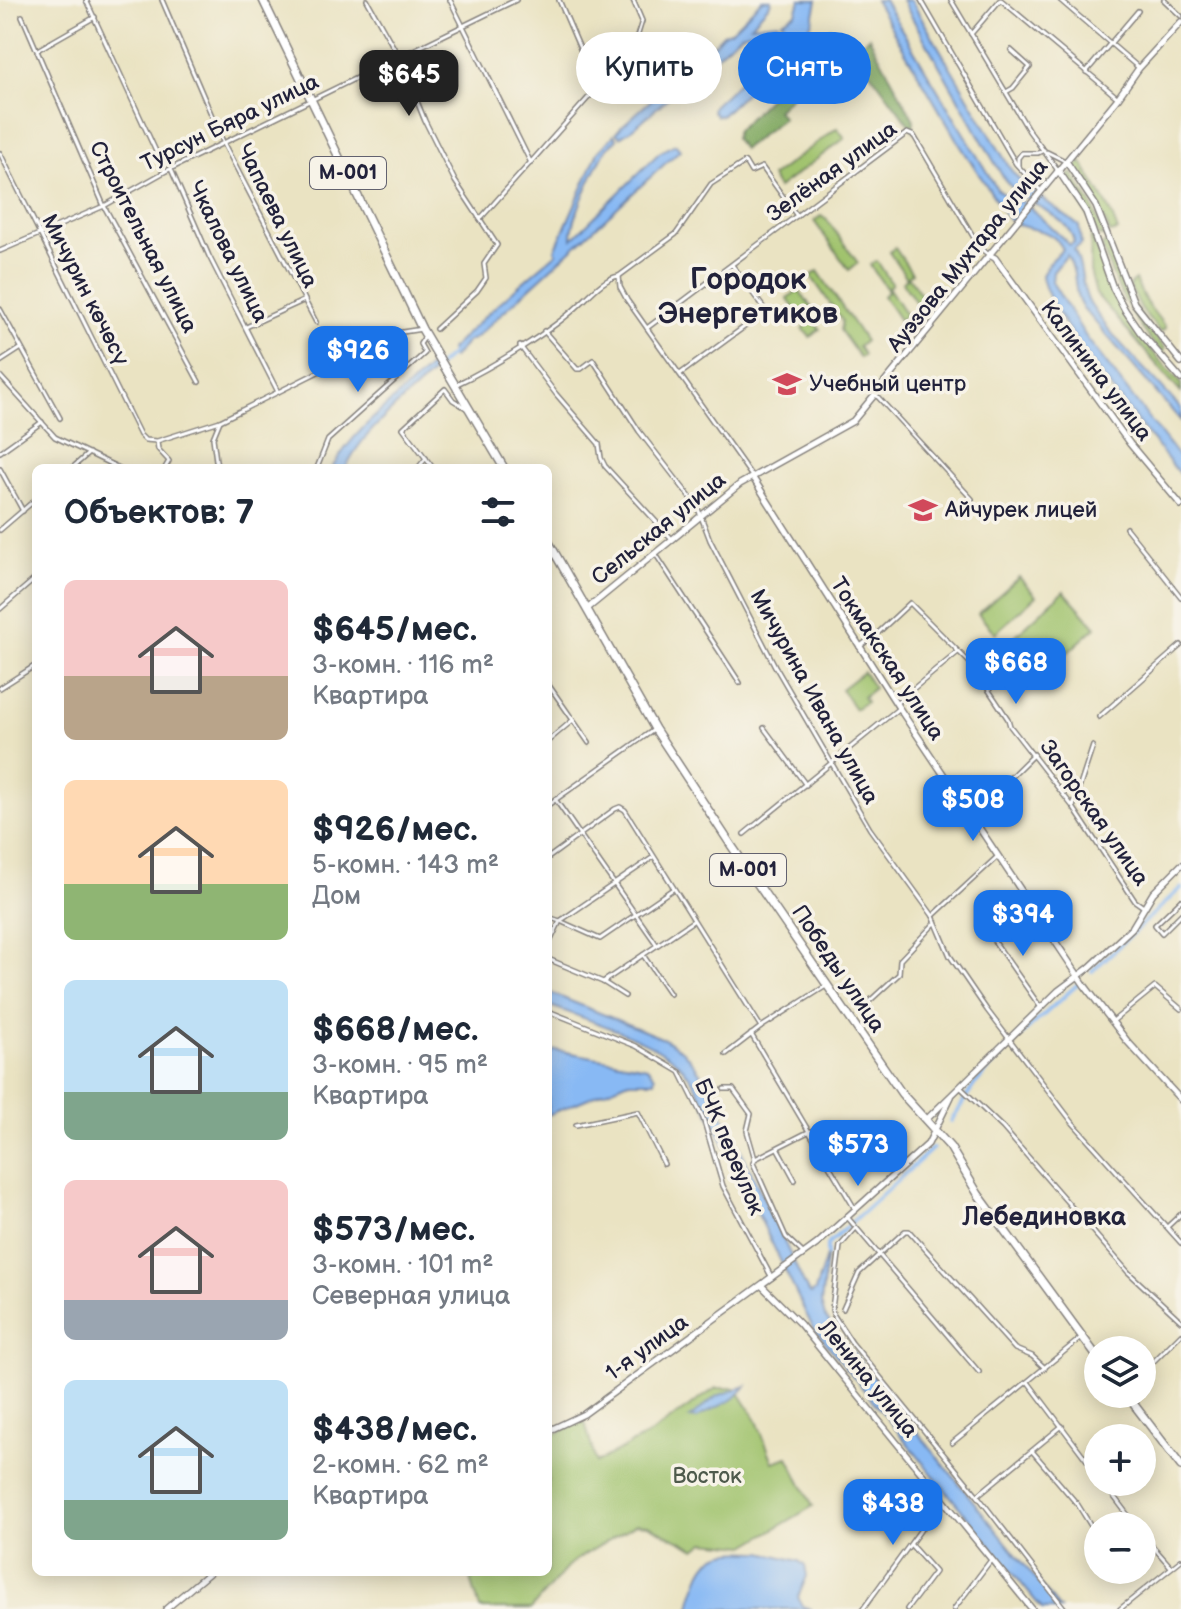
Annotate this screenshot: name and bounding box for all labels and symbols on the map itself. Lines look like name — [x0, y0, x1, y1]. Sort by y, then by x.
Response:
pin: $645 — [362, 50, 456, 118]
street label: Турсун Бяра улица — [137, 68, 323, 178]
street label: Зелёная улица — [762, 116, 902, 228]
street label: Строительная улица — [83, 137, 203, 337]
street label: Чапаева улица — [230, 140, 324, 292]
street label: Ауэзова Мухтара улица — [881, 154, 1054, 359]
road number: М-001 — [310, 157, 386, 189]
street label: Чкалова улица — [182, 177, 274, 327]
street label: Мичурин көчөсү — [35, 210, 135, 370]
district label: Городок Энергетиков — [658, 262, 838, 332]
street label: Калинина улица — [1034, 295, 1158, 447]
pin: $926 — [311, 326, 405, 394]
school or university icon: Учебный центр — [772, 369, 802, 399]
place label: Учебный центр — [809, 371, 967, 398]
street label: Сельская улица — [587, 467, 731, 591]
school or university icon: Айчурек лицей — [908, 495, 938, 525]
place label: Айчурек лицей — [944, 497, 1097, 524]
street label: Токмакская улица — [824, 572, 950, 746]
street label: Мичурина Ивана улица — [744, 585, 884, 809]
pin: $668 — [969, 638, 1063, 706]
street label: Загорская улица — [1034, 735, 1154, 891]
pin: $508 — [926, 775, 1020, 843]
road number: М-001 — [710, 854, 786, 886]
pin: $394 — [976, 890, 1070, 958]
street label: Победы улица — [785, 900, 891, 1038]
street label: БЧК переулок — [688, 1075, 770, 1220]
pin: $573 — [811, 1120, 905, 1188]
district label: Лебединовка — [961, 1202, 1127, 1233]
street label: 1-я улица — [600, 1309, 694, 1387]
street label: Ленина улица — [812, 1314, 924, 1443]
park label: Восток — [672, 1463, 742, 1490]
pin: $438 — [846, 1479, 940, 1547]

